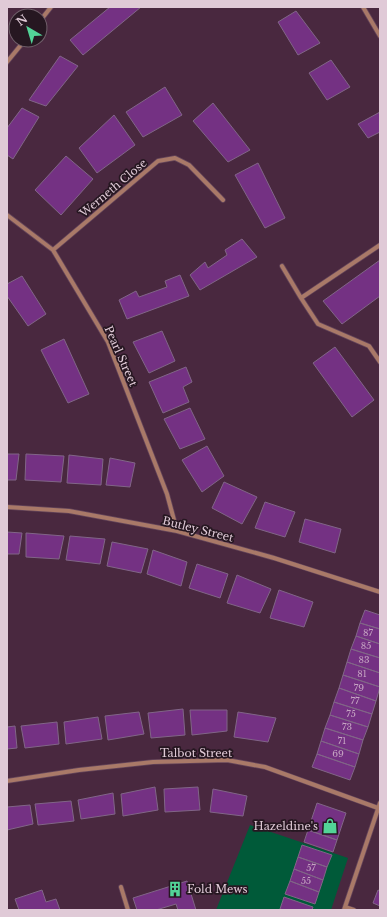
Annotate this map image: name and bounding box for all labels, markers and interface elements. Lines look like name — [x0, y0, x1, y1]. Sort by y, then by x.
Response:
north arrow — [8, 8, 48, 48]
text: N — [13, 11, 31, 29]
street label: Werneth Close — [76, 156, 149, 221]
street label: Pearl Street — [101, 324, 141, 389]
street label: Butley Street — [161, 513, 236, 545]
house number: 87 — [363, 627, 373, 638]
house number: 85 — [361, 640, 371, 651]
house number: 83 — [359, 654, 370, 665]
house number: 81 — [357, 668, 367, 679]
house number: 79 — [354, 682, 364, 693]
house number: 77 — [350, 695, 360, 706]
house number: 75 — [346, 708, 356, 719]
house number: 73 — [342, 721, 352, 732]
house number: 71 — [338, 735, 346, 746]
street label: Talbot Street — [160, 746, 233, 760]
house number: 69 — [332, 748, 344, 759]
shop icon: Hazeldine's — [321, 817, 339, 835]
place label: Hazeldine's — [254, 819, 318, 833]
house number: 57 — [306, 862, 316, 873]
house number: 55 — [301, 875, 311, 886]
building icon: Fold Mews — [166, 880, 184, 898]
place label: Fold Mews — [187, 882, 247, 896]

